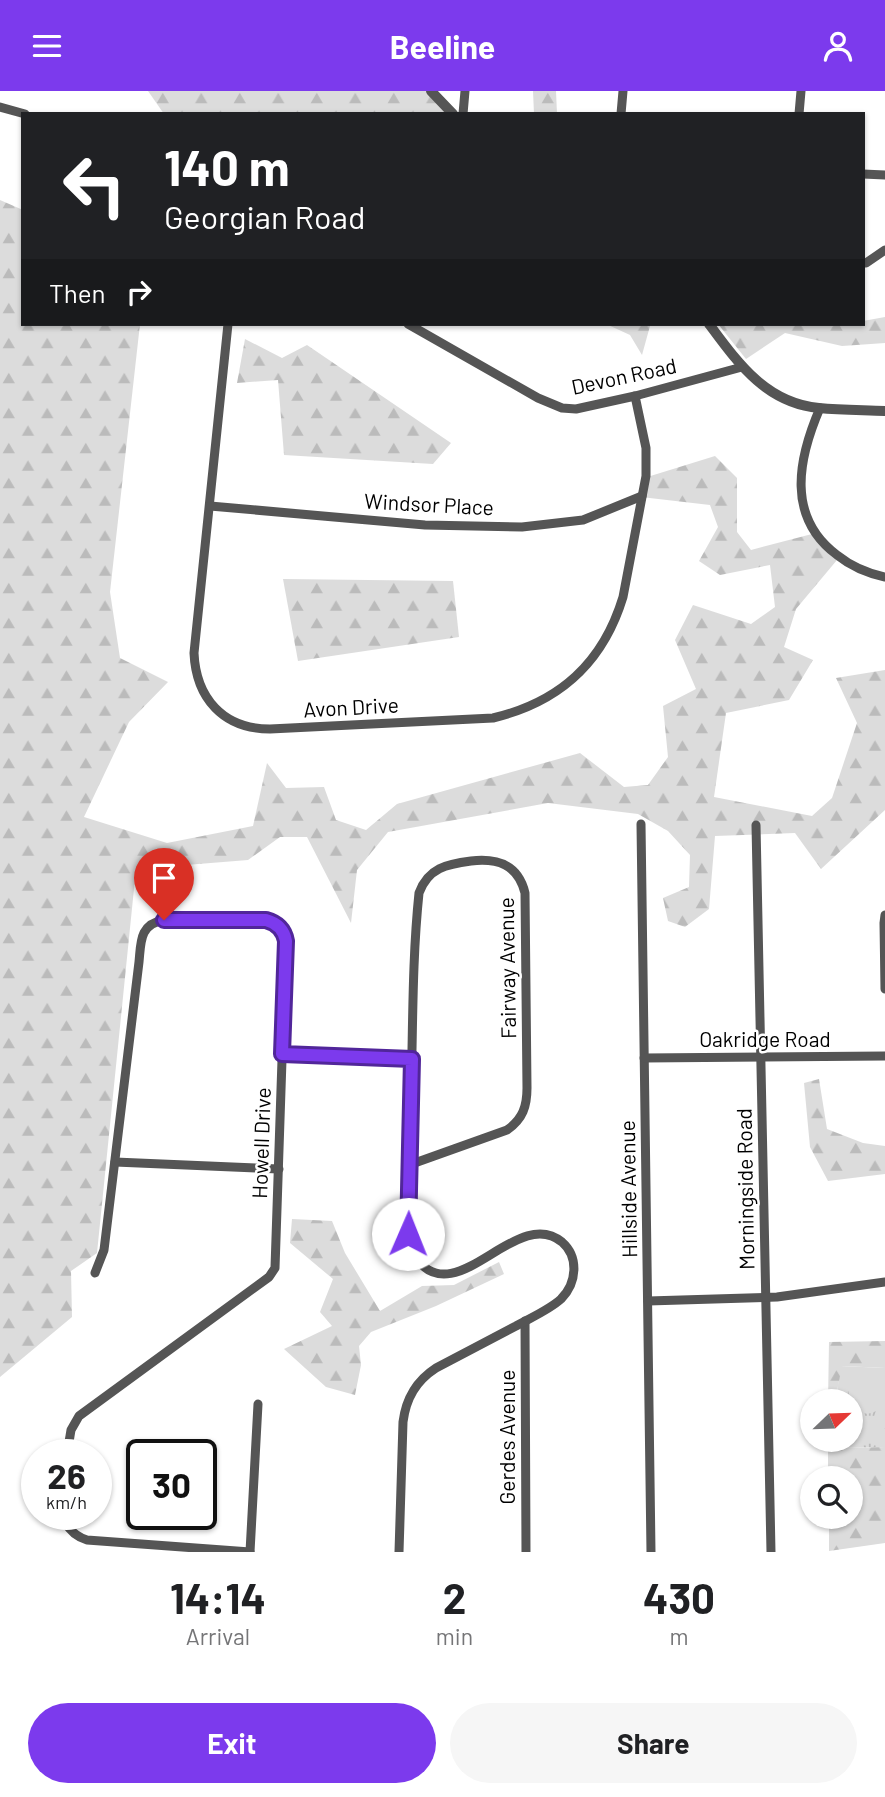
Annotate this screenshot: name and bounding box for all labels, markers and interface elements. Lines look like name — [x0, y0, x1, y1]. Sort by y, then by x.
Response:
icon: menu — [28, 27, 66, 65]
text: Beeline — [390, 27, 495, 65]
icon: person — [819, 27, 857, 65]
text: 140 m — [164, 137, 290, 196]
icon: left — [49, 140, 140, 231]
text: Georgian Road — [164, 197, 365, 235]
icon: right — [120, 273, 158, 311]
text: Then — [49, 277, 106, 308]
street label: Devon Road — [569, 352, 679, 399]
street label: Windsor Place — [364, 488, 495, 519]
street label: Avon Drive — [303, 692, 399, 721]
pin — [134, 848, 194, 920]
icon: arrive — [145, 859, 183, 897]
street label: Fairway Avenue — [493, 897, 520, 1039]
street label: Oakridge Road — [699, 1026, 831, 1051]
street label: Howell Drive — [246, 1087, 275, 1199]
street label: Morningside Road — [731, 1108, 758, 1270]
street label: Hillside Avenue — [614, 1120, 641, 1258]
position arrow — [371, 1197, 445, 1271]
street label: Gerdes Avenue — [494, 1369, 519, 1505]
north arrow — [800, 1389, 863, 1453]
map controls — [800, 1389, 863, 1529]
speed limit sign: 30 — [126, 1439, 217, 1530]
text: 26 — [47, 1454, 86, 1496]
button: search — [800, 1466, 863, 1529]
text: km/h — [46, 1491, 87, 1513]
text: 14:14 — [170, 1572, 266, 1622]
text: 2 — [443, 1572, 466, 1622]
text: 430 — [643, 1572, 715, 1622]
text: Arrival — [186, 1622, 250, 1650]
text: min — [436, 1622, 473, 1650]
text: m — [670, 1622, 689, 1650]
button: Exit — [28, 1703, 436, 1783]
button: Share — [450, 1703, 857, 1783]

